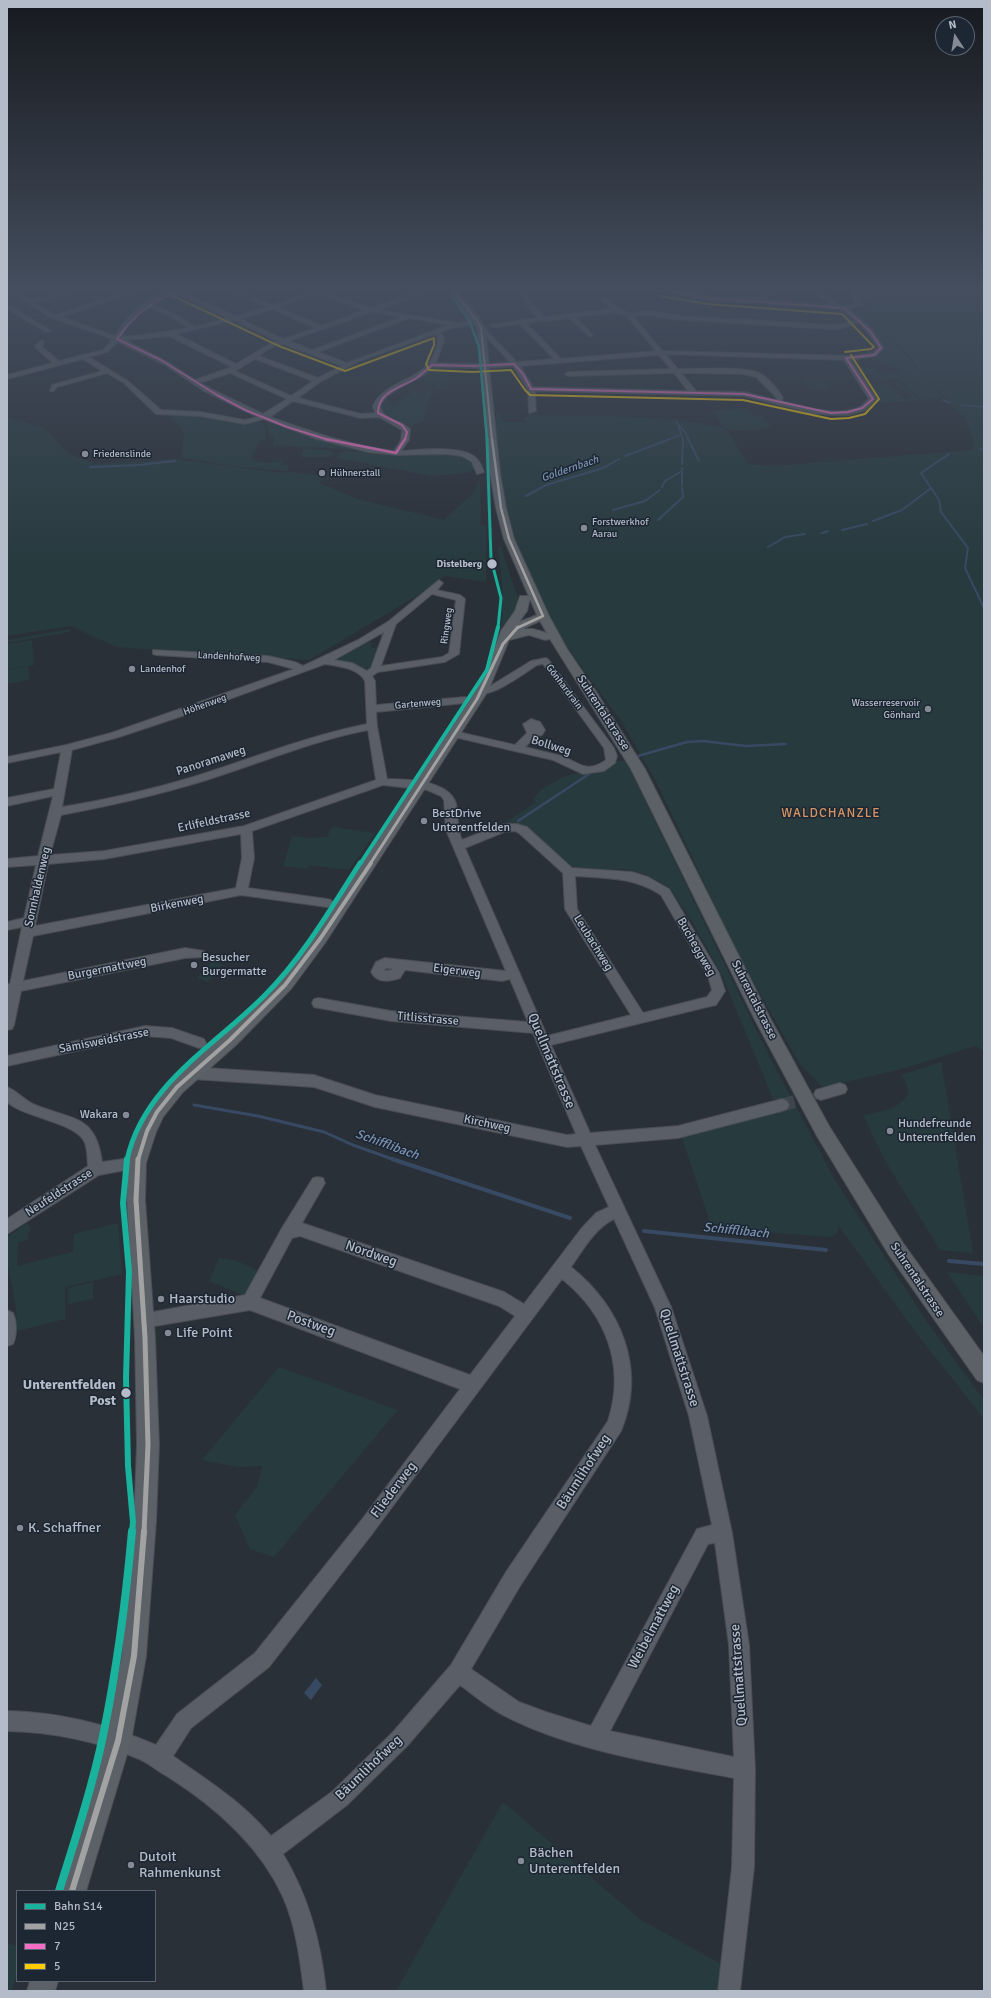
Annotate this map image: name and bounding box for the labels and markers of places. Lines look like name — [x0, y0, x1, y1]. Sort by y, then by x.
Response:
place label: Friedenslinde — [93, 448, 151, 460]
marker: Friedenslinde — [80, 449, 90, 459]
place label: Hühnerstall — [330, 467, 381, 479]
marker: Hühnerstall — [317, 468, 327, 478]
place label: Forstwerkhof Aarau — [592, 516, 648, 540]
marker: Forstwerkhof Aarau — [579, 523, 589, 533]
marker: Distelberg — [485, 557, 499, 571]
place label: Distelberg — [437, 558, 482, 570]
place label: Landenhof — [140, 663, 185, 675]
marker: Landenhof — [127, 664, 137, 674]
place label: Wasserreservoir Gönhard — [852, 697, 920, 720]
marker: Wasserreservoir Gönhard — [923, 704, 933, 714]
place label: BestDrive Unterentfelden — [432, 807, 510, 835]
marker: BestDrive Unterentfelden — [419, 816, 429, 826]
place label: Besucher Burgermatte — [202, 951, 267, 979]
marker: Besucher Burgermatte — [189, 960, 199, 970]
place label: Wakara — [80, 1108, 118, 1122]
marker: Wakara — [121, 1110, 131, 1120]
place label: Hundefreunde Unterentfelden — [898, 1117, 976, 1145]
marker: Hundefreunde Unterentfelden — [885, 1126, 895, 1136]
place label: Haarstudio — [169, 1291, 235, 1307]
marker: Haarstudio — [156, 1294, 166, 1304]
place label: Life Point — [176, 1325, 233, 1341]
marker: Life Point — [163, 1328, 173, 1338]
place label: Unterentfelden Post — [23, 1377, 116, 1410]
marker: Unterentfelden Post — [119, 1386, 133, 1400]
place label: K. Schaffner — [28, 1520, 101, 1536]
marker: K. Schaffner — [15, 1523, 25, 1533]
place label: Bächen Unterentfelden — [529, 1845, 620, 1878]
place label: Dutoit Rahmenkunst — [139, 1849, 221, 1882]
marker: Bächen Unterentfelden — [516, 1856, 526, 1866]
marker: Dutoit Rahmenkunst — [126, 1860, 136, 1870]

